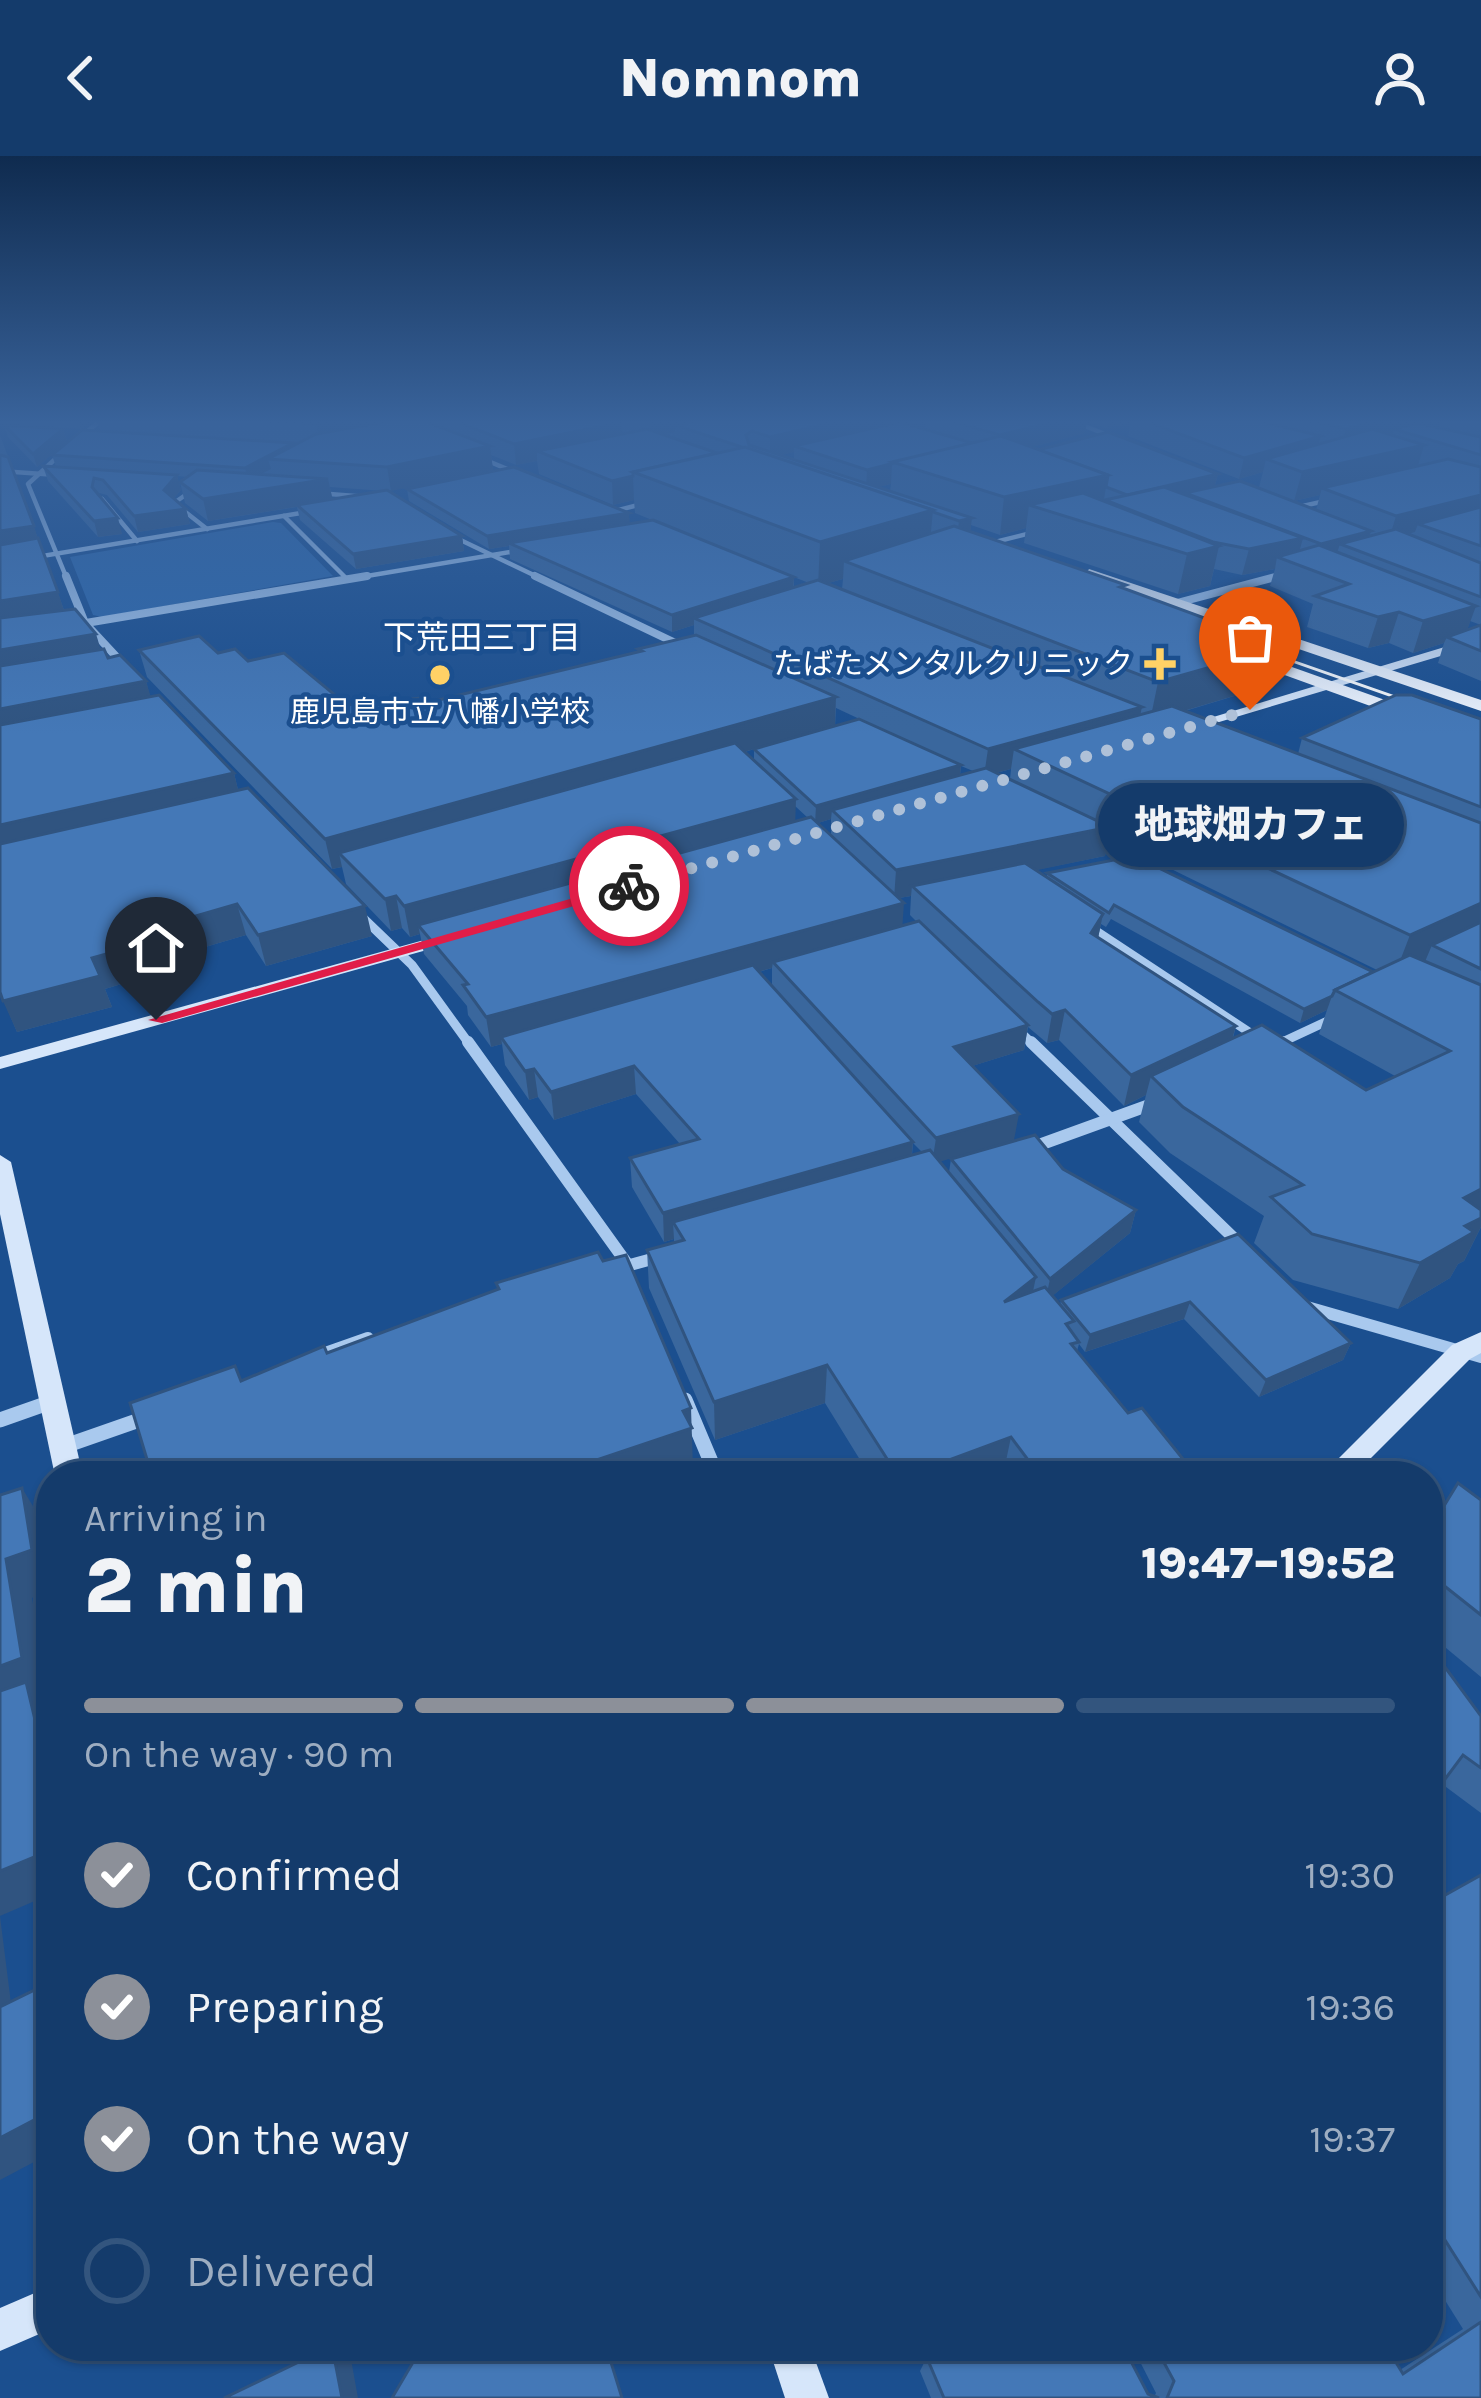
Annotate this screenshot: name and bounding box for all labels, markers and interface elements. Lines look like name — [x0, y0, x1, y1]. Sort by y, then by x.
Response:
icon: back — [48, 45, 114, 111]
icon: person — [1367, 45, 1433, 111]
text: Nomnom — [619, 46, 862, 110]
pin — [1199, 587, 1301, 710]
icon: bag — [1217, 605, 1283, 671]
district label: 下荒田三丁目 — [383, 619, 581, 657]
place label: たばたメンタルクリニック — [773, 646, 1133, 682]
marker: たばたメンタルクリニック — [1144, 648, 1176, 680]
marker: 鹿児島市立八幡小学校 — [427, 662, 453, 688]
place label: 鹿児島市立八幡小学校 — [290, 694, 590, 730]
callout: 地球畑カフェ — [1097, 782, 1403, 866]
text: 地球畑カフェ — [1134, 802, 1368, 848]
courier — [569, 826, 689, 946]
icon: bike — [596, 853, 662, 919]
pin — [105, 897, 207, 1020]
icon: home — [123, 915, 189, 981]
text: Arriving in — [84, 1495, 267, 1541]
text: 19:47–19:52 — [1141, 1537, 1395, 1589]
text: 2 min — [84, 1540, 308, 1632]
text: On the way · 90 m — [84, 1731, 394, 1777]
icon: check — [84, 1842, 150, 1908]
text: Confirmed — [186, 1849, 402, 1901]
text: 19:30 — [1304, 1852, 1395, 1898]
icon: check — [84, 1974, 150, 2040]
text: Preparing — [186, 1981, 384, 2033]
text: 19:36 — [1305, 1984, 1395, 2030]
icon: check — [84, 2106, 150, 2172]
text: On the way — [186, 2113, 409, 2165]
text: 19:37 — [1309, 2116, 1395, 2162]
text: Delivered — [186, 2245, 377, 2297]

